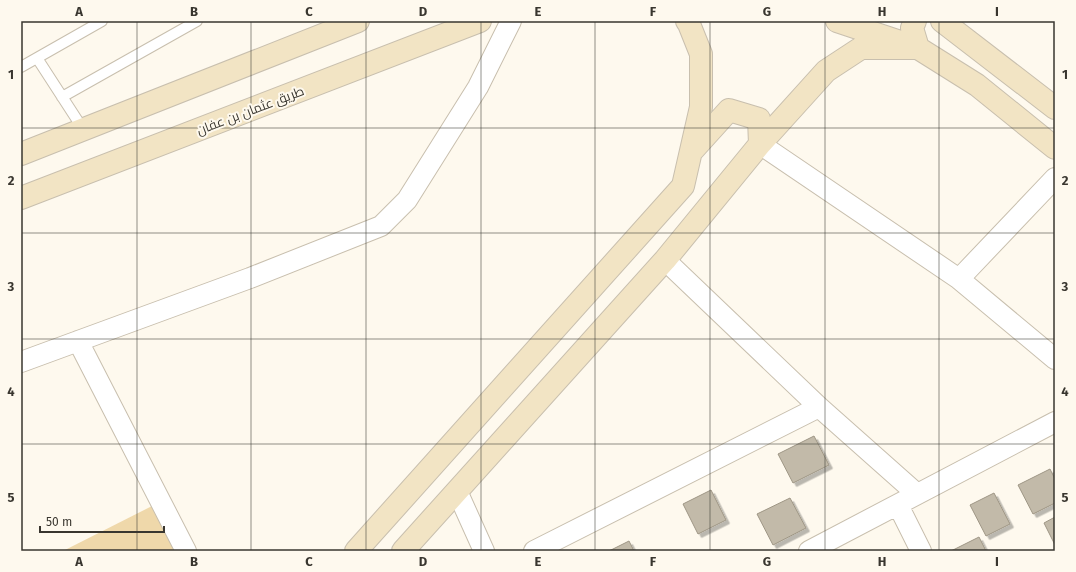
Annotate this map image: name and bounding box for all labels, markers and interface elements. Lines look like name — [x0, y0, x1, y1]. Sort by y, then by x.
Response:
text: A — [74, 4, 83, 19]
text: B — [190, 4, 198, 19]
text: C — [305, 4, 313, 19]
text: D — [419, 4, 428, 19]
text: E — [535, 4, 542, 19]
text: F — [650, 4, 657, 19]
text: G — [763, 4, 771, 19]
text: H — [878, 4, 886, 19]
text: I — [995, 4, 999, 19]
text: 1 — [8, 67, 14, 82]
text: 1 — [1062, 67, 1068, 82]
street label: طريق عثمان بن عفان — [194, 83, 306, 138]
text: 2 — [8, 173, 15, 188]
text: 2 — [1062, 173, 1069, 188]
text: 3 — [7, 279, 15, 294]
text: 3 — [1061, 279, 1069, 294]
text: 4 — [7, 384, 15, 399]
text: 4 — [1061, 384, 1069, 399]
text: 5 — [8, 490, 15, 505]
text: 5 — [1062, 490, 1069, 505]
scale bar — [40, 508, 164, 534]
text: 50 m — [46, 515, 72, 529]
text: A — [74, 554, 83, 569]
text: B — [190, 554, 198, 569]
text: C — [305, 554, 313, 569]
text: D — [419, 554, 428, 569]
text: E — [535, 554, 542, 569]
text: F — [650, 554, 657, 569]
text: G — [763, 554, 771, 569]
text: H — [878, 554, 886, 569]
text: I — [995, 554, 999, 569]

